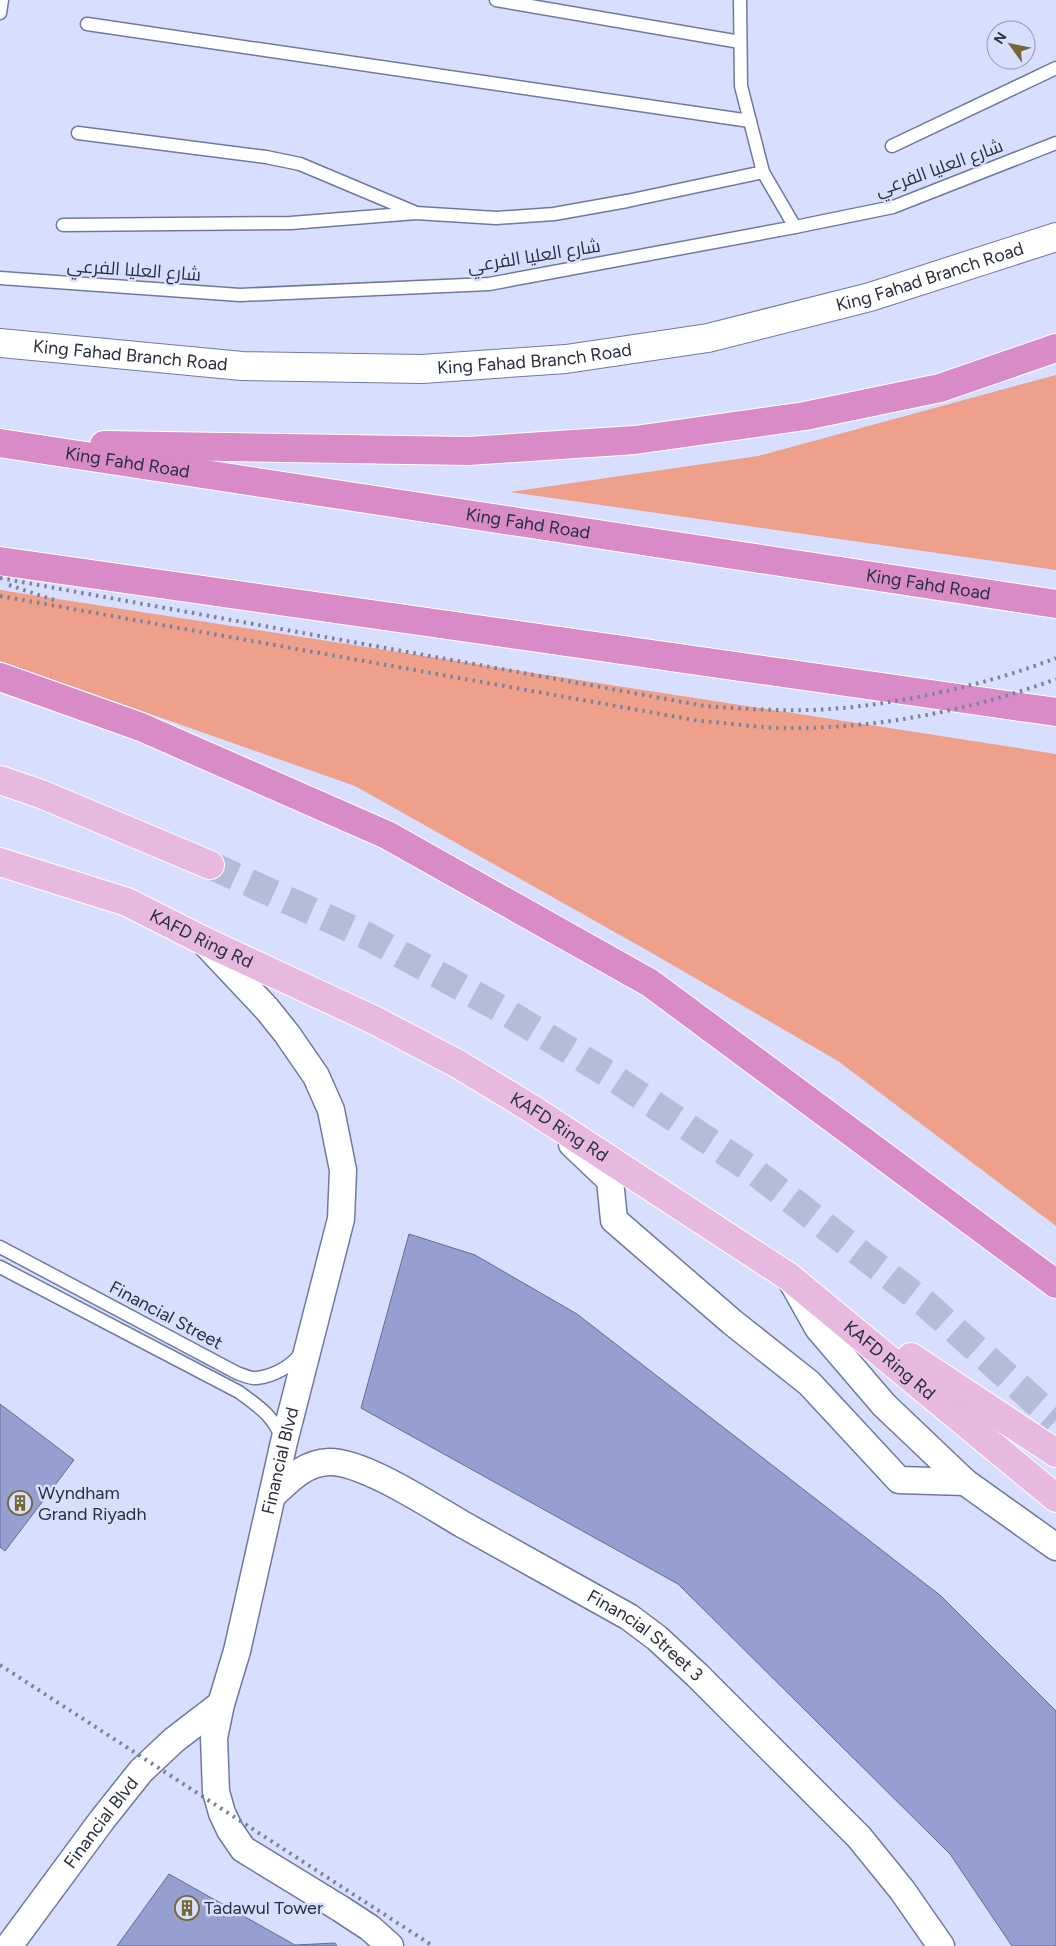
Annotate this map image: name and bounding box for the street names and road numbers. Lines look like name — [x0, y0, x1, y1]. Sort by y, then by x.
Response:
street label: شارع العليا الفرعي — [872, 135, 1007, 204]
street label: شارع العليا الفرعي — [466, 235, 603, 280]
street label: King Fahad Branch Road — [834, 237, 1026, 316]
street label: شارع العليا الفرعي — [66, 254, 202, 289]
street label: King Fahad Branch Road — [32, 335, 229, 376]
street label: King Fahad Branch Road — [436, 338, 633, 379]
street label: King Fahd Road — [64, 442, 191, 483]
street label: King Fahd Road — [464, 503, 592, 544]
street label: King Fahd Road — [865, 564, 992, 605]
street label: KAFD Ring Rd — [146, 904, 256, 973]
street label: KAFD Ring Rd — [506, 1087, 612, 1167]
street label: Financial Street — [106, 1276, 227, 1354]
street label: KAFD Ring Rd — [839, 1316, 940, 1405]
street label: Financial Blvd — [257, 1405, 303, 1517]
street label: Financial Street 3 — [583, 1585, 707, 1686]
street label: Financial Blvd — [59, 1772, 143, 1873]

